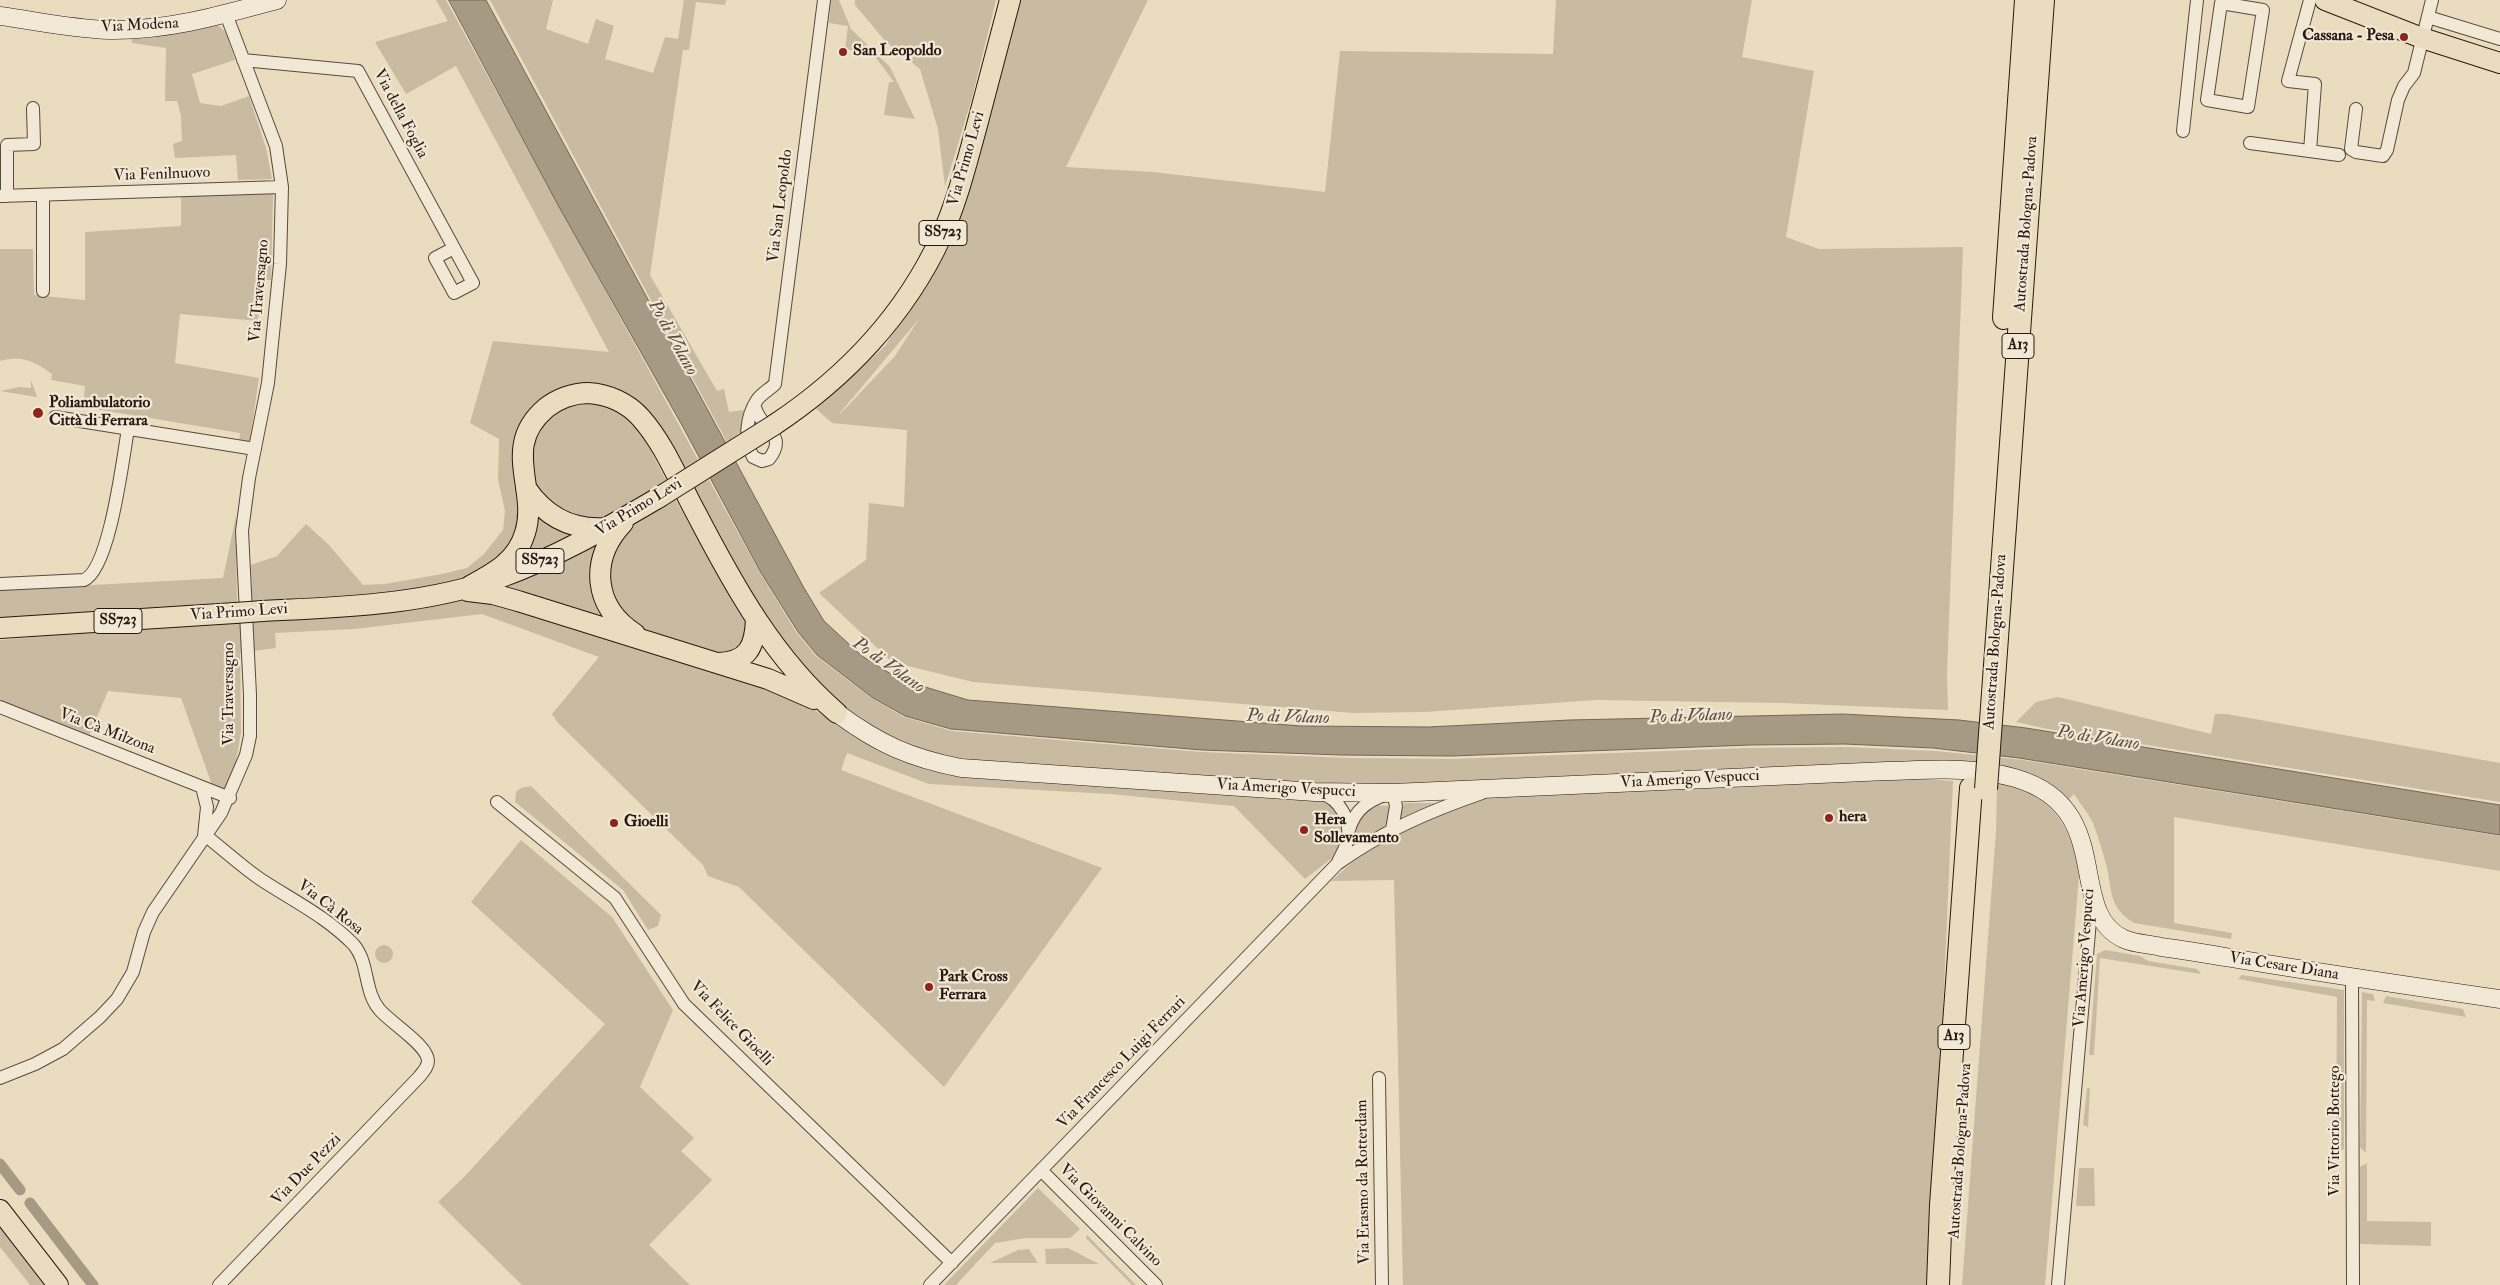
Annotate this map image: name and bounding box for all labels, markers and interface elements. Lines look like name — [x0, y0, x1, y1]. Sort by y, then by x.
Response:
street label: Via Modena — [101, 14, 179, 38]
place label: Cassana - Pesa — [2302, 27, 2394, 47]
marker: Cassana - Pesa — [2398, 31, 2410, 43]
place label: San Leopoldo — [853, 42, 941, 62]
marker: San Leopoldo — [837, 46, 849, 58]
street label: Via della Foglia — [368, 66, 432, 162]
street label: Via Primo Levi — [944, 109, 990, 209]
street label: Autostrada Bologna-Padova — [2011, 136, 2043, 312]
street label: Via San Leopoldo — [765, 148, 797, 264]
street label: Via Fenilnuovo — [113, 164, 211, 186]
road number: SS723 — [919, 220, 967, 246]
street label: Via Traversagno — [246, 239, 274, 343]
water label: Po di Volano — [642, 296, 702, 380]
road number: A13 — [2002, 334, 2034, 358]
place label: Poliambulatorio Città di Ferrara — [49, 394, 150, 432]
marker: Poliambulatorio Città di Ferrara — [31, 406, 45, 420]
street label: Via Primo Levi — [592, 475, 686, 541]
road number: SS723 — [516, 548, 564, 574]
street label: Autostrada Bologna-Padova — [1980, 554, 2012, 730]
street label: Via Primo Levi — [190, 600, 288, 626]
road number: SS723 — [94, 608, 142, 634]
water label: Po di Volano — [848, 633, 928, 699]
street label: Via Traversagno — [220, 642, 240, 746]
street label: Via Cà Milzona — [56, 705, 158, 759]
water label: Po di Volano — [1649, 705, 1733, 729]
water label: Po di Volano — [1246, 706, 1330, 730]
water label: Po di Volano — [2055, 722, 2141, 756]
street label: Via Amerigo Vespucci — [1620, 767, 1760, 793]
street label: Via Amerigo Vespucci — [1216, 776, 1356, 802]
place label: hera — [1839, 808, 1867, 828]
place label: Hera Sollevamento — [1314, 811, 1399, 849]
marker: hera — [1823, 812, 1835, 824]
place label: Gioelli — [624, 813, 668, 833]
marker: Gioelli — [608, 817, 620, 829]
marker: Hera Sollevamento — [1298, 824, 1310, 836]
street label: Via Cà Rosa — [293, 876, 367, 940]
street label: Via Amerigo Vespucci — [2071, 888, 2099, 1028]
street label: Via Cesare Diana — [2228, 949, 2340, 985]
place label: Park Cross Ferrara — [939, 968, 1008, 1006]
street label: Via Felice Gioelli — [686, 977, 776, 1071]
marker: Park Cross Ferrara — [923, 981, 935, 993]
street label: Via Francesco Luigi Ferrari — [1054, 993, 1190, 1133]
road number: A13 — [1938, 1024, 1970, 1050]
street label: Autostrada Bologna-Padova — [1945, 1063, 1977, 1239]
street label: Via Vittorio Bottego — [2326, 1066, 2346, 1196]
street label: Via Erasmo da Rotterdam — [1353, 1099, 1375, 1265]
street label: Via Due Pezzi — [268, 1130, 346, 1210]
street label: Via Giovanni Calvino — [1055, 1161, 1165, 1271]

